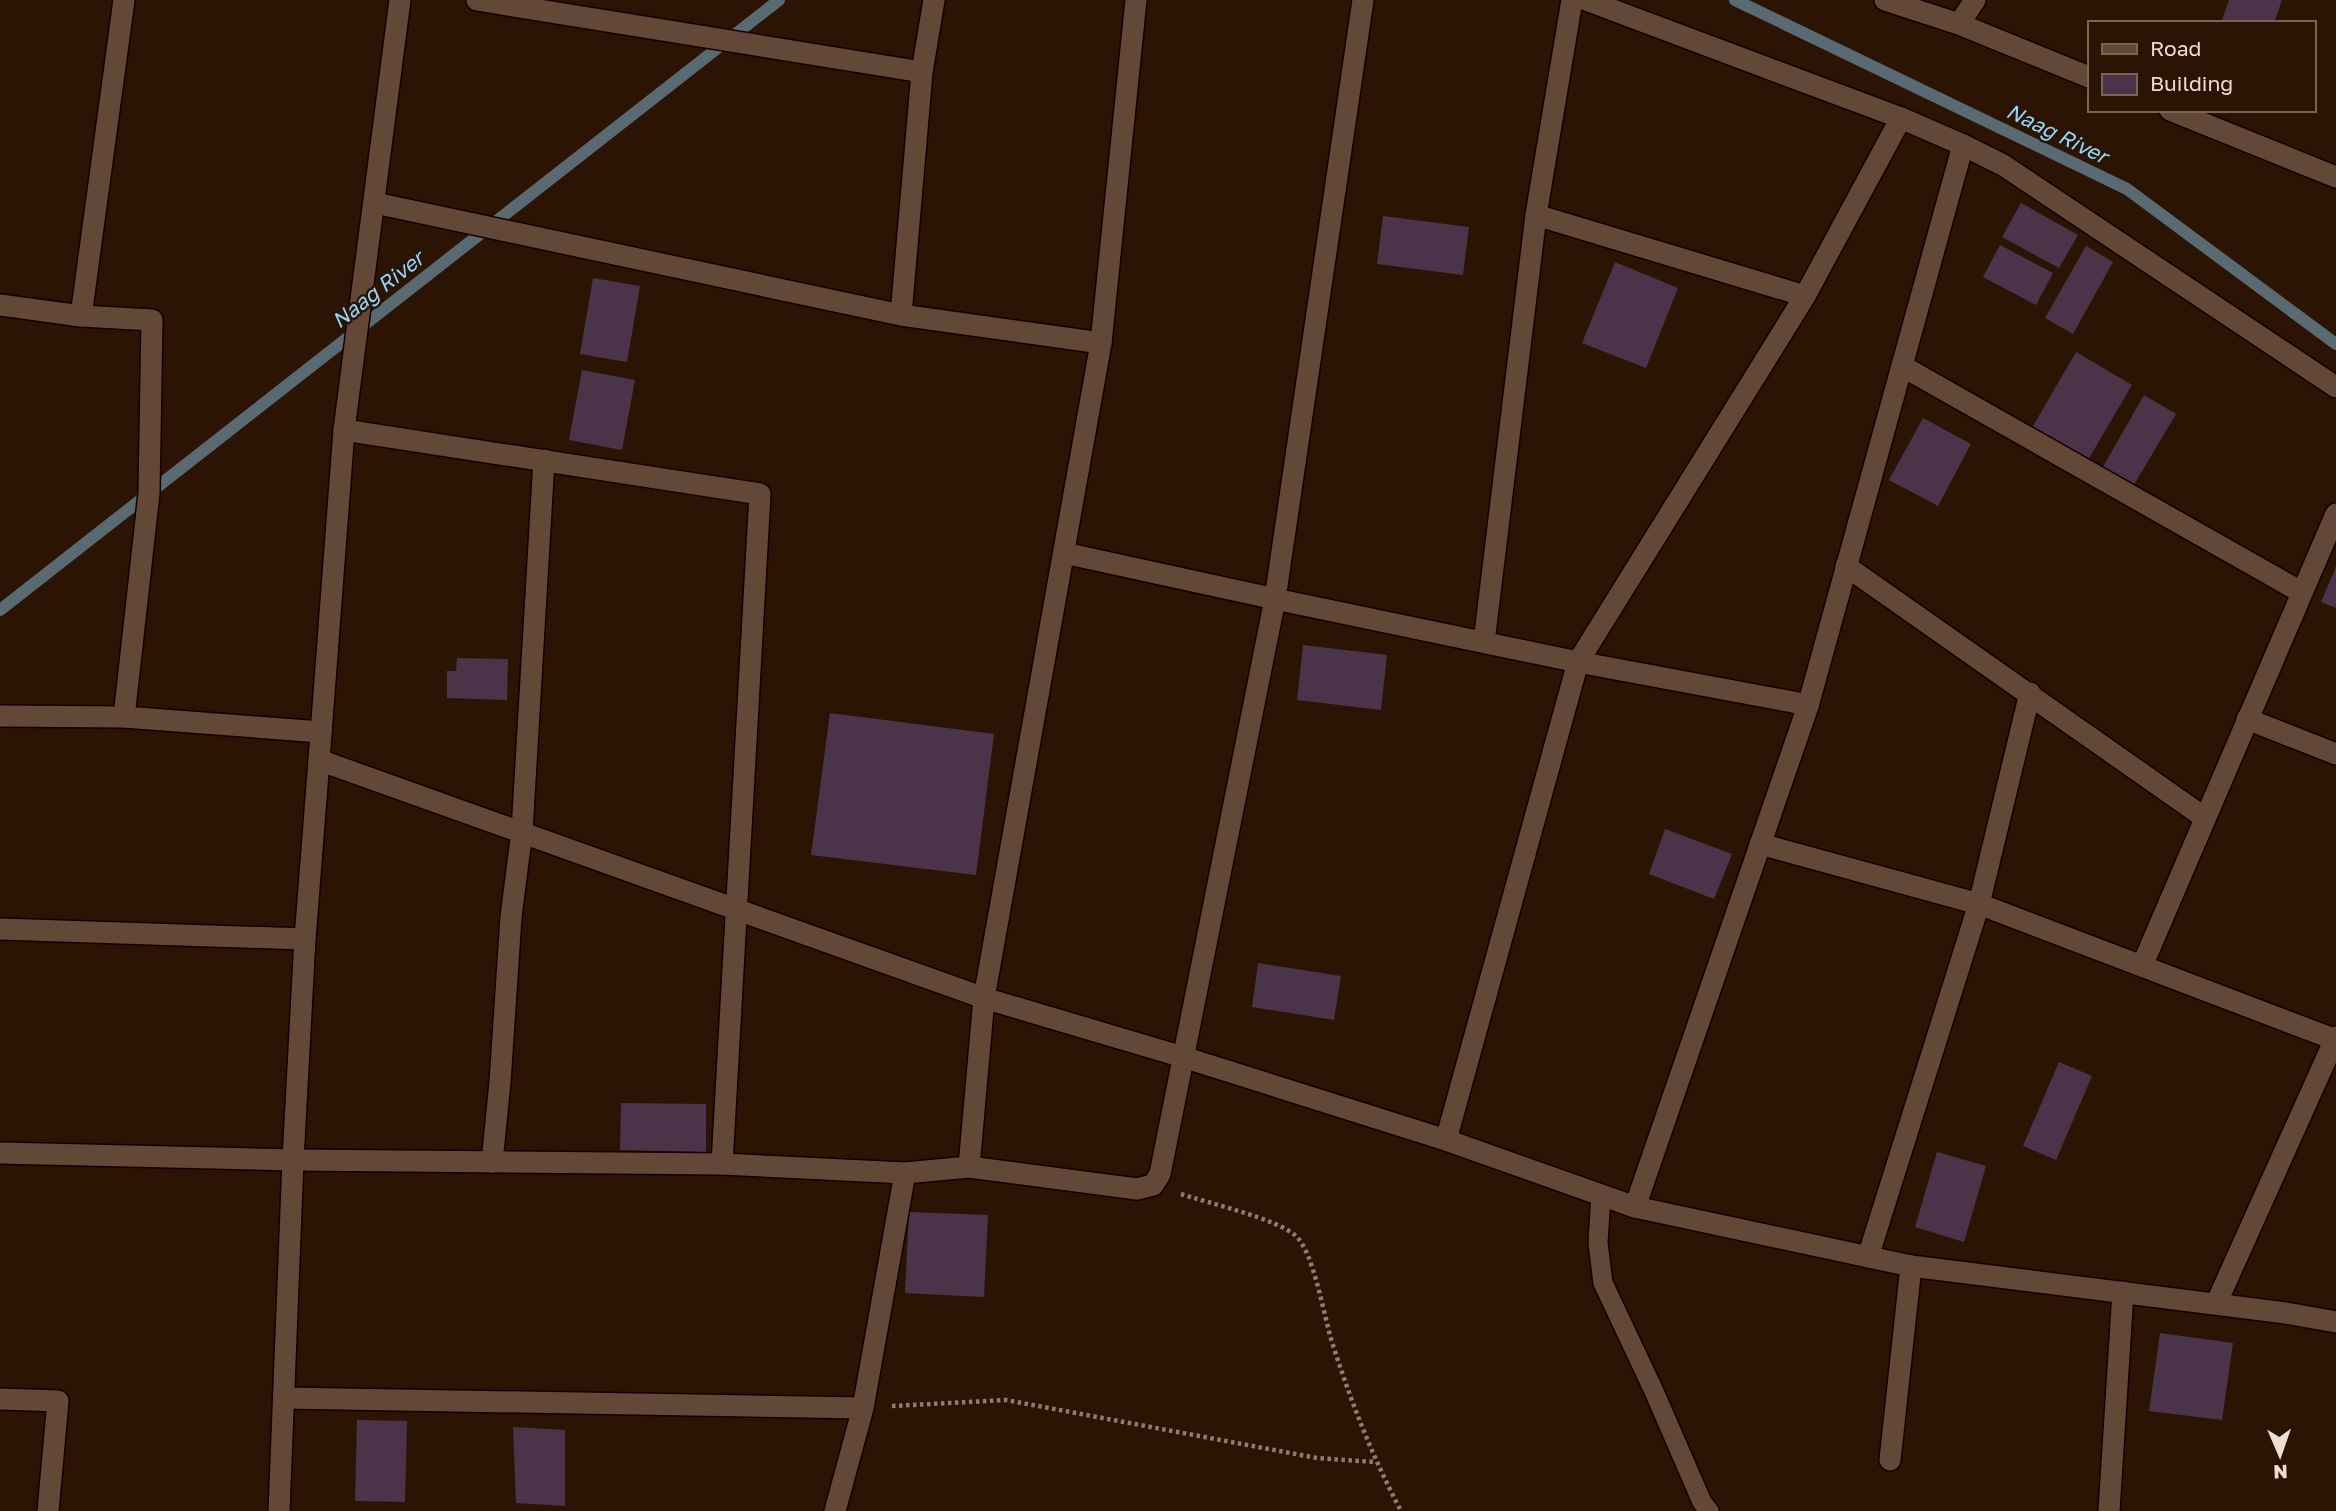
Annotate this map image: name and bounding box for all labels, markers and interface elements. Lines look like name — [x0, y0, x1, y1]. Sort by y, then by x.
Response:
legend — [2088, 21, 2315, 112]
text: Road — [2150, 35, 2201, 61]
text: Building — [2150, 70, 2233, 96]
water label: Naag River — [2003, 97, 2115, 170]
water label: Naag River — [326, 244, 431, 333]
north arrow — [2245, 1420, 2315, 1490]
text: N — [2273, 1461, 2288, 1484]

